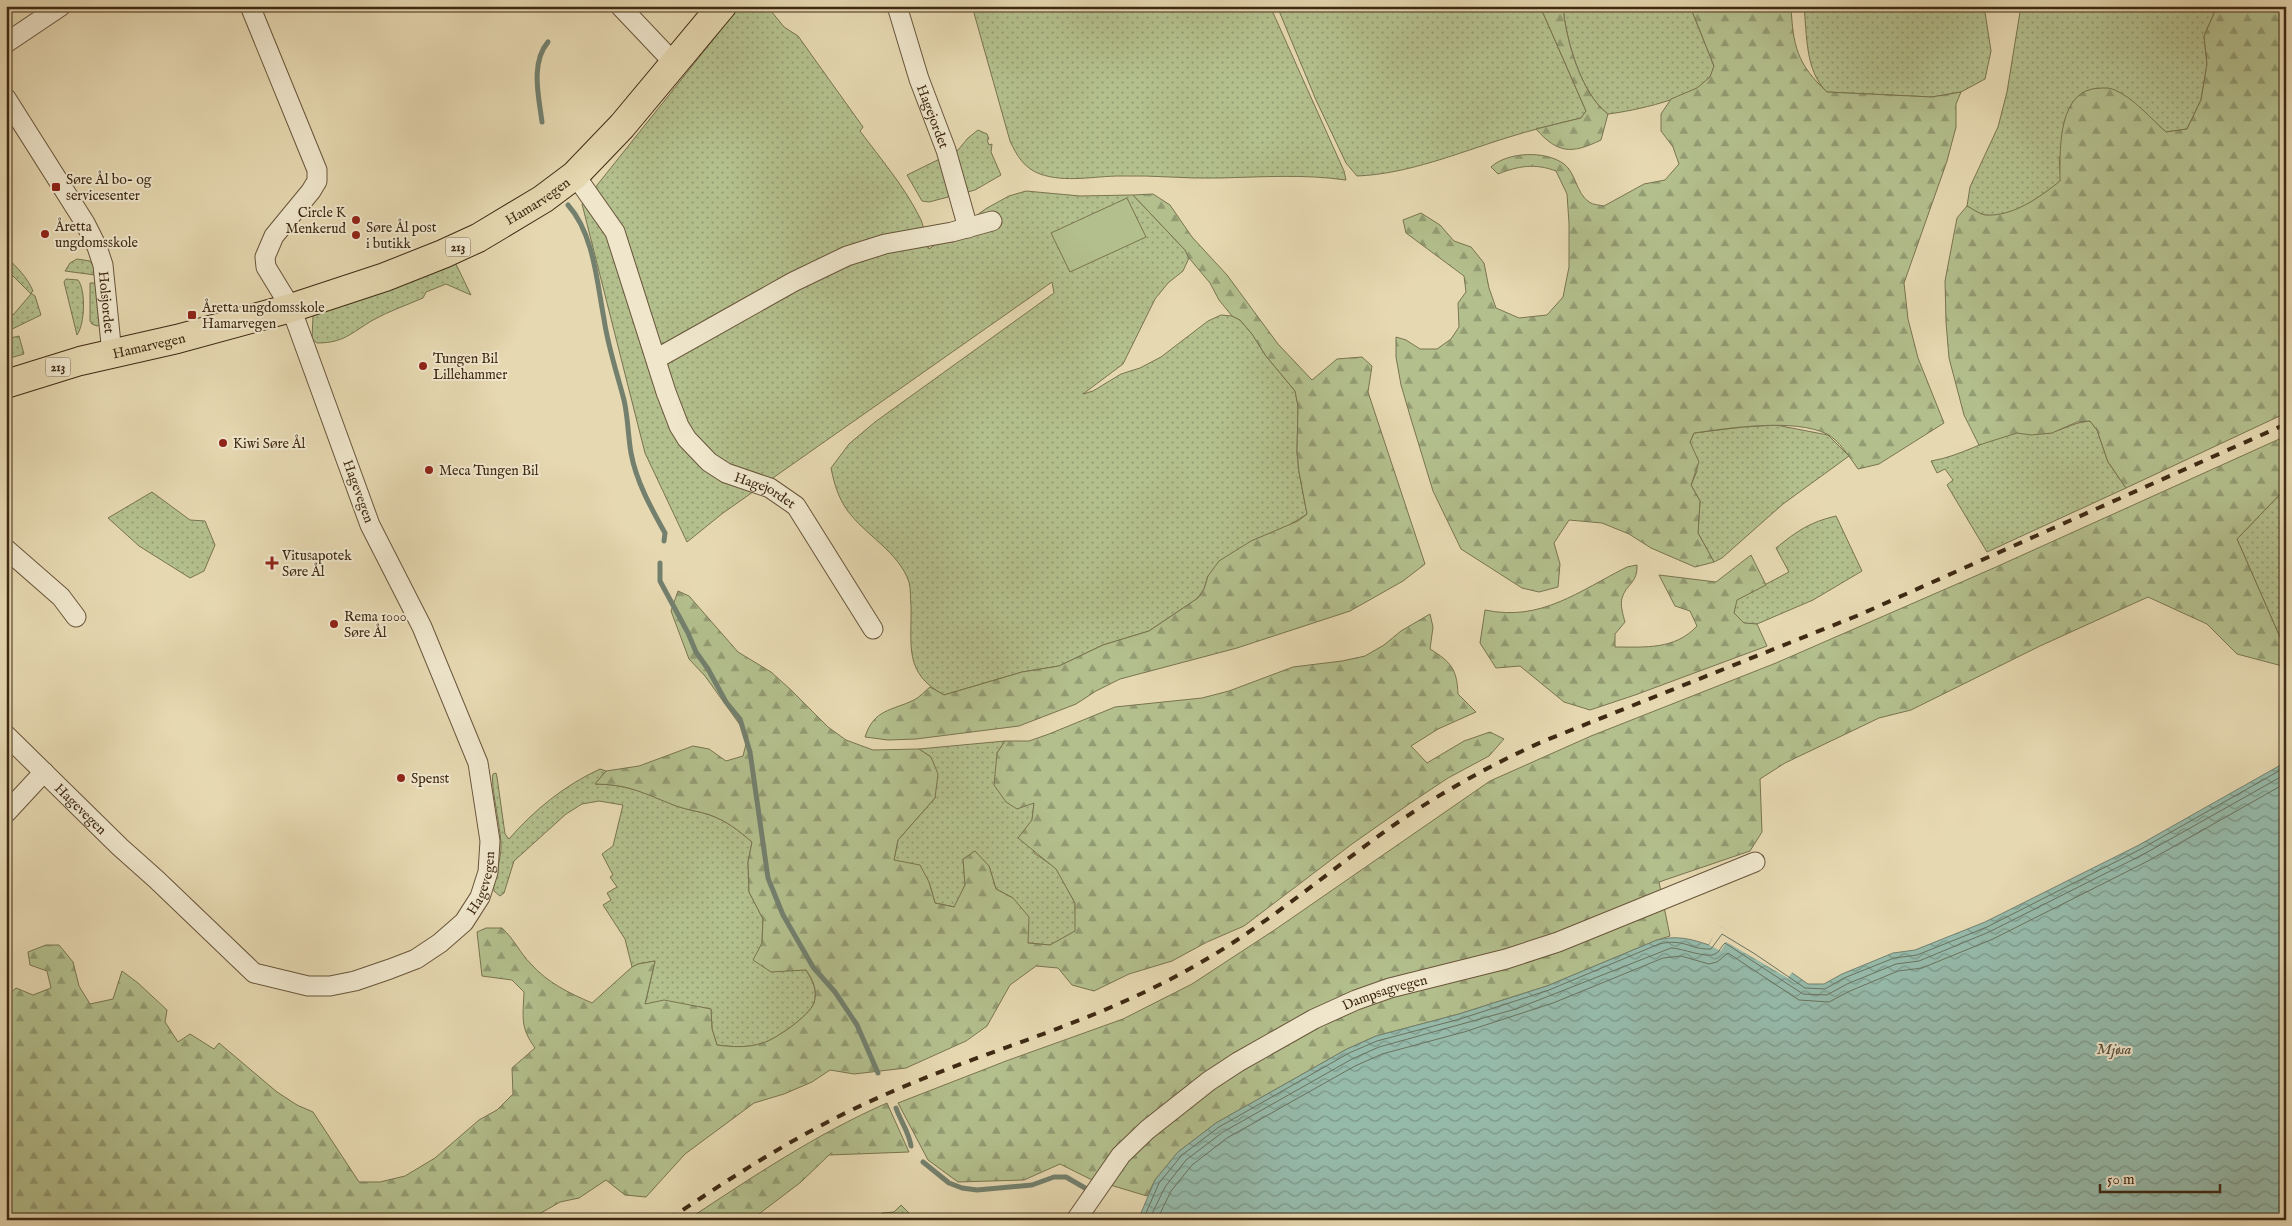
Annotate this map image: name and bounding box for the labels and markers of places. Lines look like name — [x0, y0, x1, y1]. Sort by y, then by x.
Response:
place label: Søre Ål bo- og servicesenter — [66, 170, 152, 205]
marker: Søre Ål bo- og servicesenter — [50, 181, 62, 193]
place label: Circle K Menkerud — [285, 204, 347, 238]
marker: Circle K Menkerud — [350, 214, 362, 226]
place label: Åretta ungdomsskole — [54, 217, 139, 252]
place label: Søre Ål post i butikk — [366, 218, 437, 253]
marker: Åretta ungdomsskole — [39, 228, 51, 240]
marker: Søre Ål post i butikk — [350, 229, 362, 241]
place label: Åretta ungdomsskole Hamarvegen — [201, 298, 325, 333]
marker: Åretta ungdomsskole Hamarvegen — [186, 309, 198, 321]
place label: Tungen Bil Lillehammer — [433, 350, 507, 384]
marker: Tungen Bil Lillehammer — [417, 360, 429, 372]
place label: Kiwi Søre Ål — [233, 434, 306, 453]
marker: Kiwi Søre Ål — [217, 437, 229, 449]
place label: Meca Tungen Bil — [439, 462, 539, 480]
marker: Meca Tungen Bil — [423, 464, 435, 476]
place label: Vitusapotek Søre Ål — [281, 547, 352, 581]
marker: Vitusapotek Søre Ål — [266, 557, 278, 569]
place label: Rema 1000 Søre Ål — [344, 608, 407, 642]
marker: Rema 1000 Søre Ål — [328, 618, 340, 630]
place label: Spenst — [411, 770, 450, 788]
marker: Spenst — [395, 772, 407, 784]

